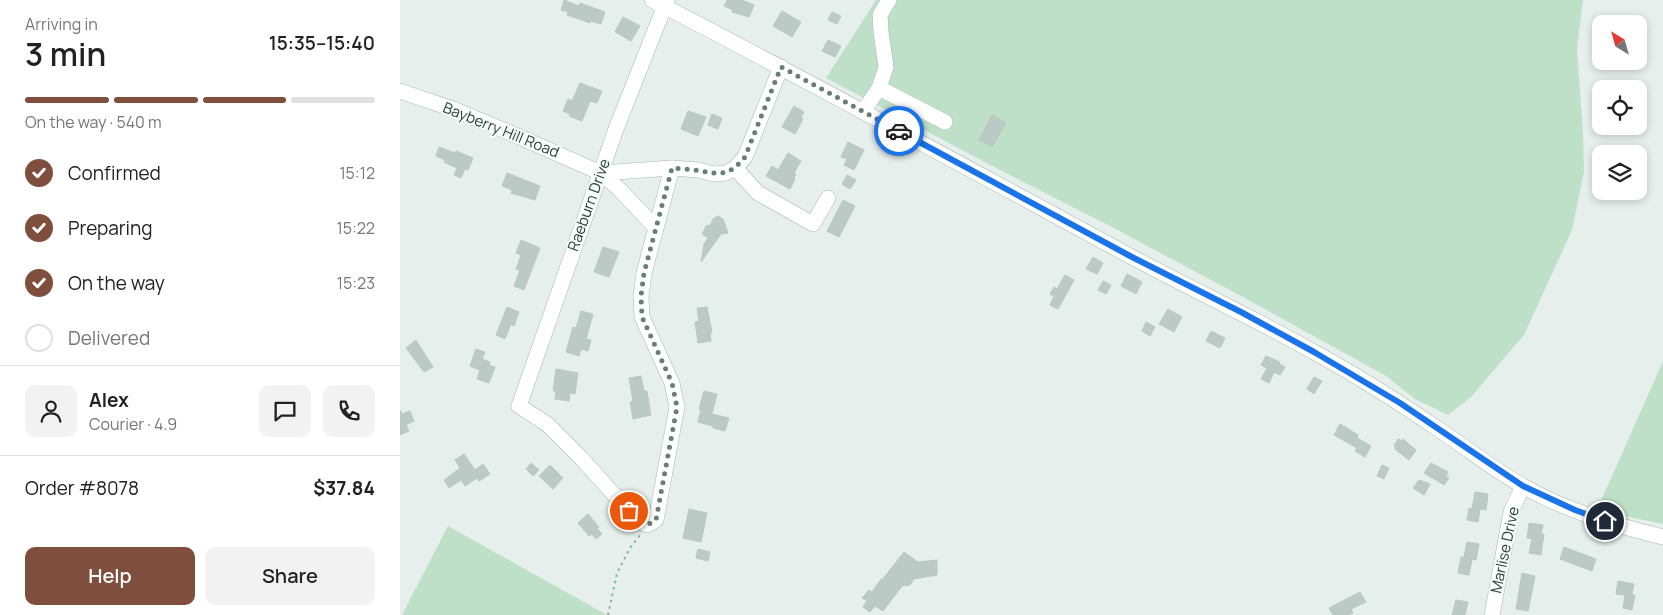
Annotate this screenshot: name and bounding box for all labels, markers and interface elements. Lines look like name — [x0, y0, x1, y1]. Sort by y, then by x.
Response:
text: Arriving in — [25, 13, 98, 35]
north arrow — [1592, 15, 1648, 70]
map controls — [1592, 15, 1647, 200]
text: 15:35–15:40 — [269, 30, 375, 56]
text: 3 min — [25, 32, 106, 76]
button: locate — [1592, 80, 1647, 135]
street label: Bayberry Hill Road — [440, 97, 562, 162]
courier — [874, 106, 924, 156]
text: On the way · 540 m — [25, 111, 162, 133]
icon: car — [885, 117, 913, 145]
button: layers — [1592, 145, 1647, 200]
street label: Raeburn Drive — [562, 156, 615, 254]
icon: check — [25, 159, 53, 187]
text: Confirmed — [68, 160, 161, 186]
text: 15:12 — [339, 162, 375, 184]
icon: check — [25, 214, 53, 242]
text: Preparing — [68, 215, 153, 241]
text: 15:22 — [336, 217, 375, 239]
icon: check — [25, 269, 53, 297]
text: On the way — [68, 270, 165, 296]
text: 15:23 — [337, 272, 375, 294]
text: Delivered — [68, 325, 150, 351]
button: person — [25, 385, 77, 437]
button: chat — [259, 385, 311, 437]
button: phone — [323, 385, 375, 437]
text: Alex — [89, 387, 129, 413]
text: Courier · 4.9 — [89, 413, 177, 435]
text: Order #8078 — [25, 475, 139, 501]
text: $37.84 — [313, 475, 375, 501]
pin — [608, 490, 650, 532]
icon: bag — [615, 497, 643, 525]
pin — [1584, 500, 1626, 542]
street label: Marlise Drive — [1485, 504, 1524, 595]
icon: home — [1591, 507, 1619, 535]
button: Help — [25, 547, 195, 605]
button: Share — [205, 547, 375, 605]

